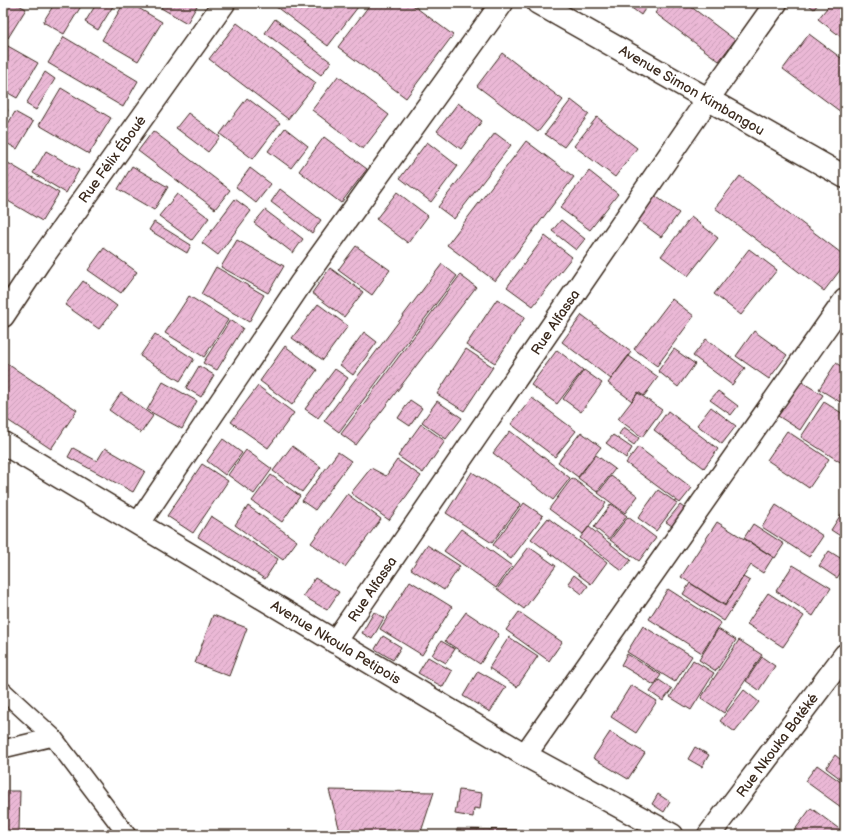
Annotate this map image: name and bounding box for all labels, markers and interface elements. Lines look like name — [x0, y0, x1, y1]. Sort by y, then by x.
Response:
street label: Avenue Simon Kimbangou — [616, 42, 767, 139]
street label: Rue Félix Éboué — [74, 111, 150, 206]
street label: Rue Alfassa — [527, 286, 583, 358]
street label: Rue Alfassa — [344, 553, 400, 625]
street label: Avenue Nkoula Petipois — [268, 597, 404, 688]
street label: Rue Nkouka Batéké — [733, 690, 822, 801]

